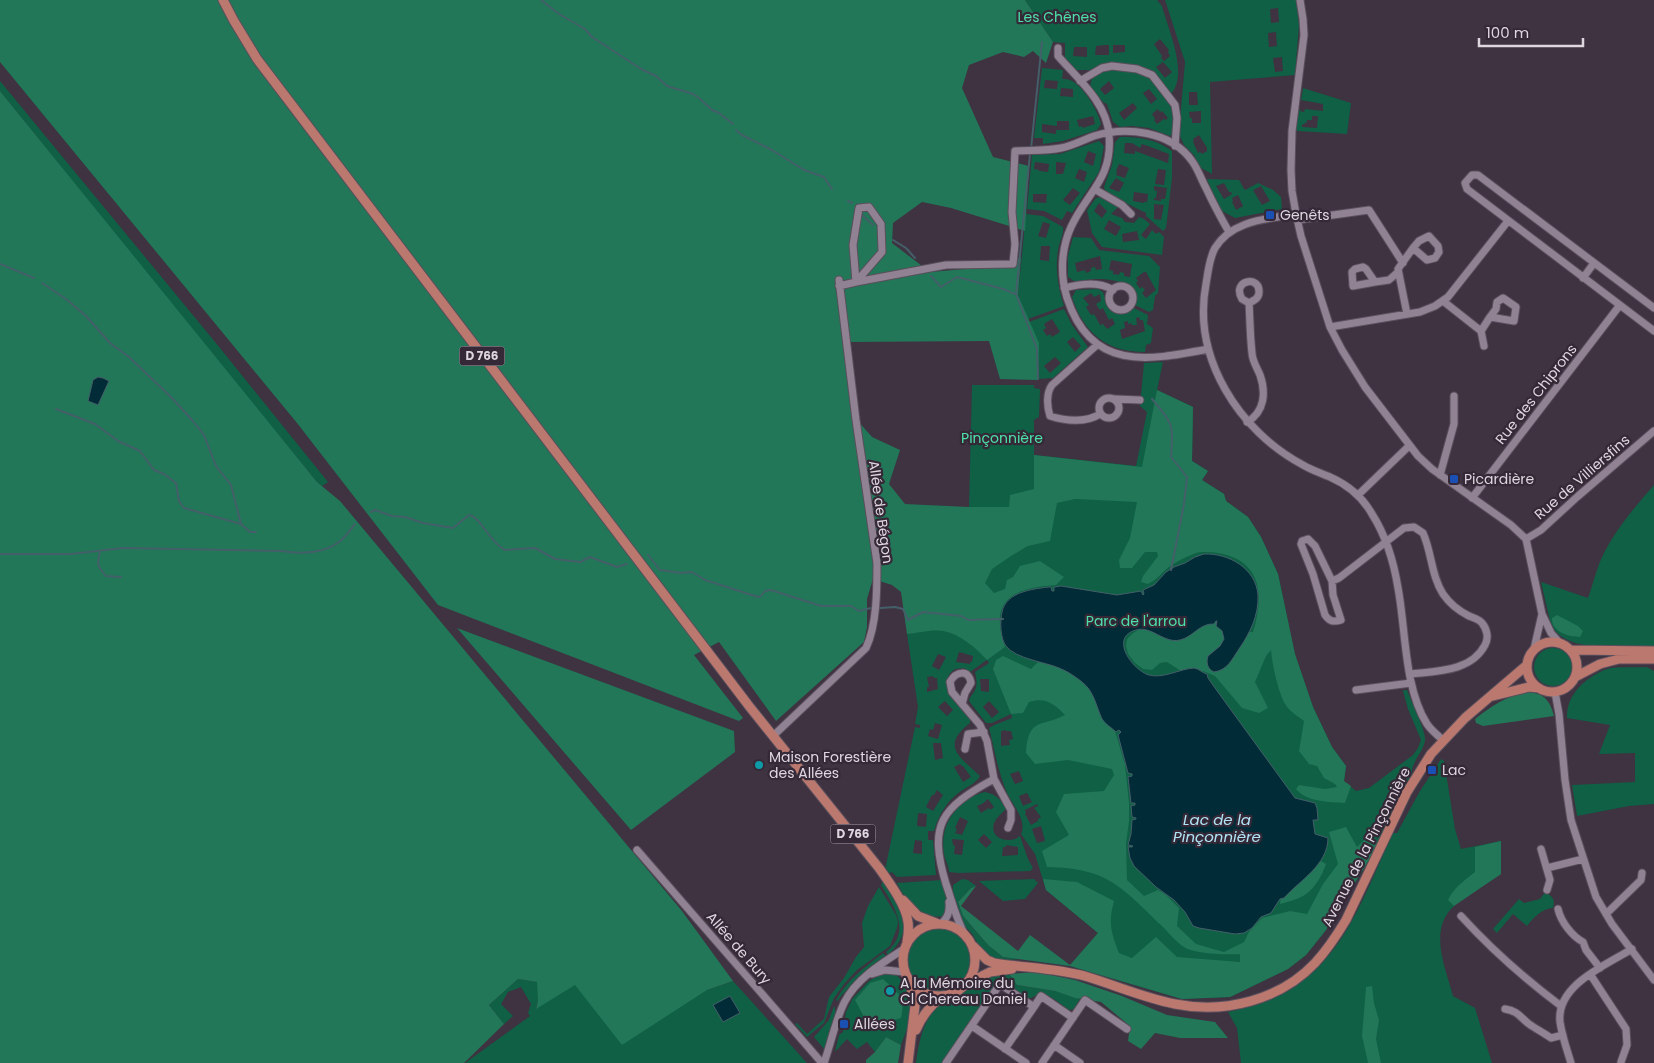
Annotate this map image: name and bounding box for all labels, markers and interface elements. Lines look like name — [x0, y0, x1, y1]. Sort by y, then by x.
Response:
park label: Les Chênes — [1017, 7, 1097, 27]
scale bar — [1479, 15, 1583, 47]
text: 100 m — [1486, 22, 1529, 43]
place label: Genêts — [1280, 205, 1330, 225]
marker: Genêts — [1264, 209, 1276, 221]
street label: Rue des Chiprons — [1490, 340, 1582, 448]
road number: D 766 — [460, 346, 504, 366]
park label: Pinçonnière — [961, 428, 1043, 448]
street label: Rue de Villiersfins — [1530, 430, 1634, 524]
street label: Allée de Bégon — [864, 459, 898, 565]
place label: Picardière — [1464, 469, 1535, 489]
marker: Picardière — [1448, 473, 1460, 485]
park label: Parc de l'arrou — [1086, 611, 1186, 631]
place label: Maison Forestière des Allées — [769, 747, 892, 783]
marker: Maison Forestière des Allées — [753, 759, 765, 771]
place label: Lac — [1442, 760, 1466, 780]
street label: Avenue de la Pinçonnière — [1317, 763, 1415, 930]
marker: Lac — [1426, 764, 1438, 776]
water label: Lac de la Pinçonnière — [1173, 809, 1261, 847]
road number: D 766 — [830, 824, 876, 844]
street label: Allée de Bury — [702, 907, 776, 989]
place label: A la Mémoire du Cl Chereau Daniel — [900, 973, 1026, 1009]
marker: A la Mémoire du Cl Chereau Daniel — [884, 985, 896, 997]
place label: Allées — [854, 1014, 895, 1034]
marker: Allées — [838, 1018, 850, 1030]

